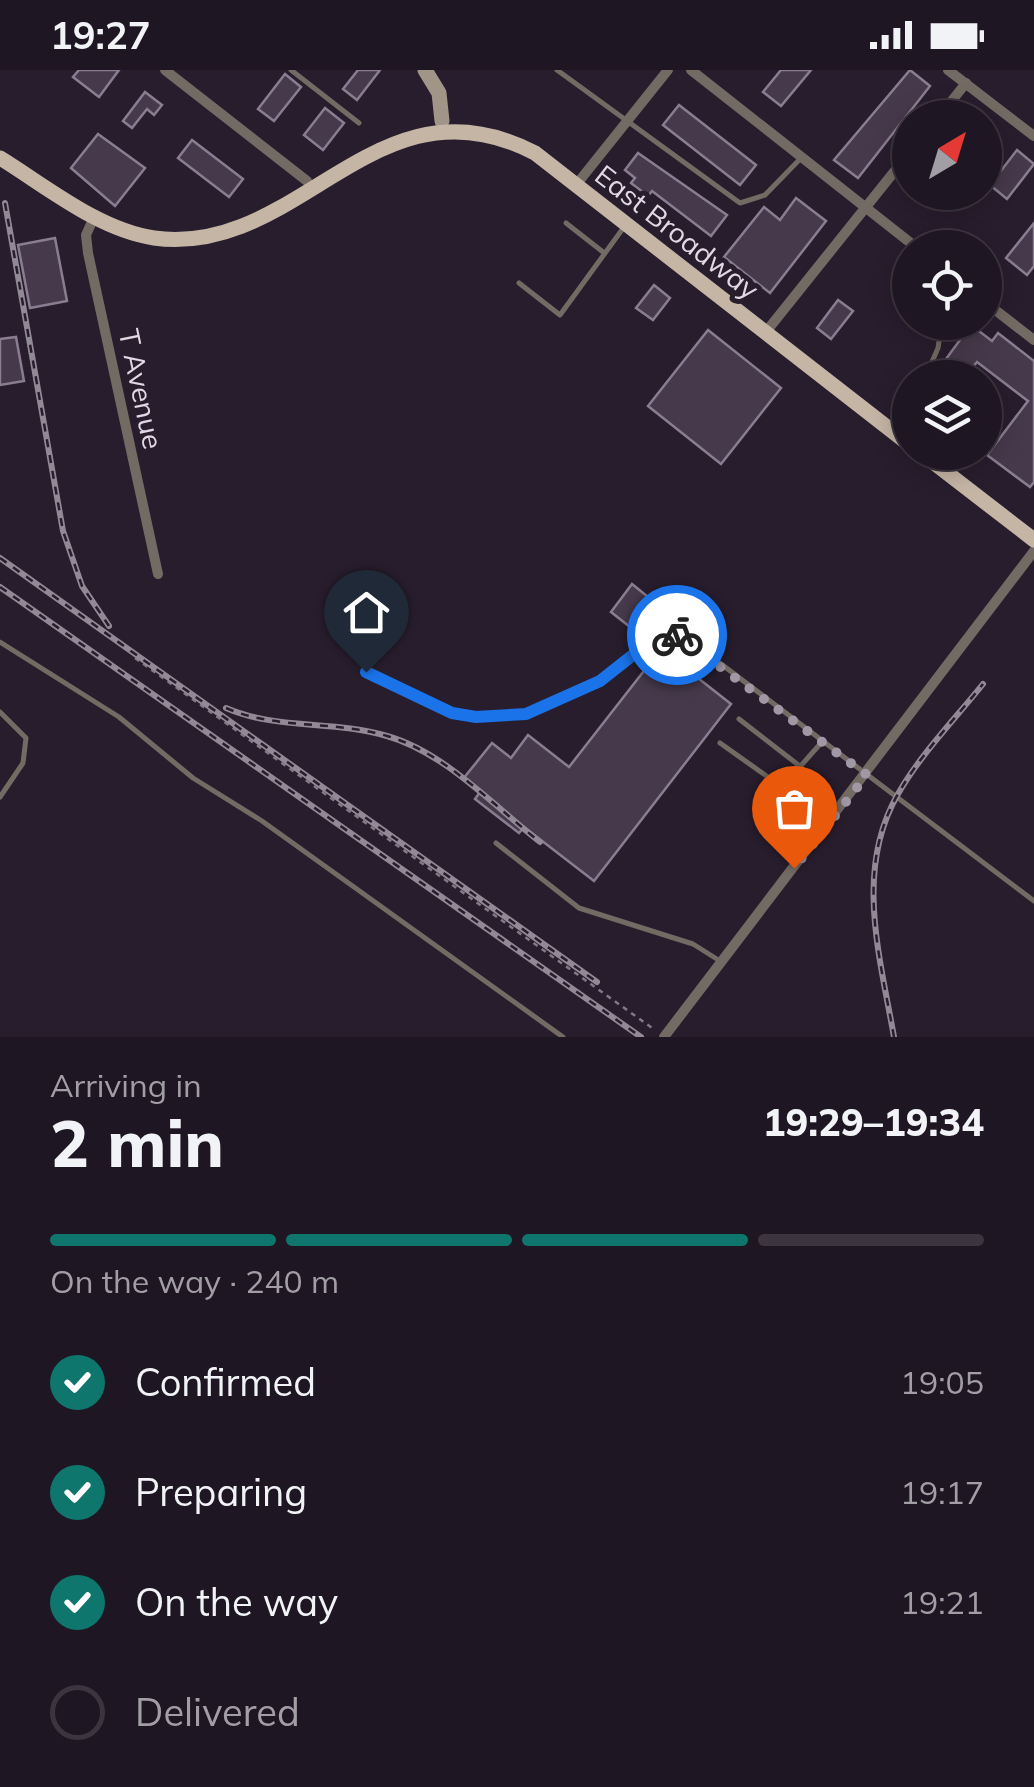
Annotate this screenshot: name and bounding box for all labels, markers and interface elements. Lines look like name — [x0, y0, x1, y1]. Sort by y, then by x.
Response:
text: 19:27 — [50, 11, 151, 59]
north arrow — [892, 100, 1002, 210]
map controls — [892, 100, 1002, 470]
street label: East Broadway — [588, 157, 766, 306]
button: locate — [892, 230, 1002, 340]
street label: T Avenue — [112, 326, 171, 452]
button: layers — [892, 360, 1002, 470]
pin — [324, 570, 409, 673]
icon: home — [339, 585, 394, 640]
courier — [627, 585, 727, 685]
icon: bike — [650, 608, 705, 663]
pin — [752, 766, 837, 869]
icon: bag — [767, 781, 822, 836]
text: Arriving in — [50, 1065, 202, 1105]
text: 19:29–19:34 — [763, 1098, 984, 1146]
text: 2 min — [50, 1102, 224, 1183]
text: On the way · 240 m — [50, 1261, 339, 1301]
icon: check — [50, 1355, 105, 1410]
text: Confirmed — [135, 1358, 316, 1406]
text: 19:05 — [900, 1362, 984, 1402]
icon: check — [50, 1465, 105, 1520]
text: Preparing — [135, 1468, 307, 1516]
text: 19:17 — [900, 1472, 984, 1512]
icon: check — [50, 1575, 105, 1630]
text: On the way — [135, 1578, 338, 1626]
text: 19:21 — [900, 1582, 984, 1622]
text: Delivered — [135, 1688, 300, 1736]

